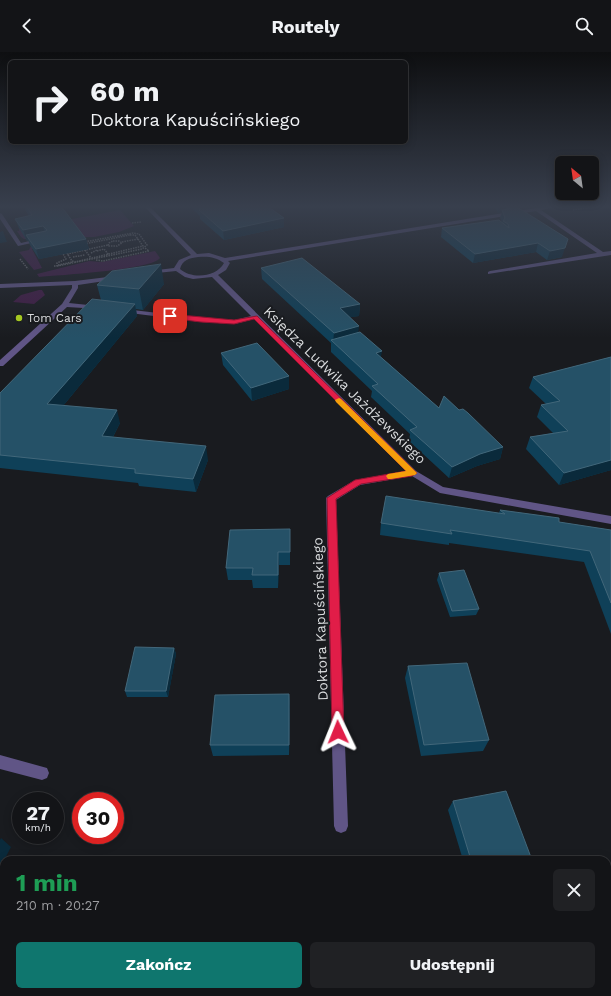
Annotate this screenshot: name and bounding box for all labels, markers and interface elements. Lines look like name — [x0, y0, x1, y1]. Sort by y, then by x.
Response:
icon: back — [16, 15, 38, 37]
icon: search — [573, 15, 595, 37]
text: Routely — [271, 16, 340, 37]
text: 60 m — [90, 75, 160, 108]
icon: right — [24, 76, 76, 128]
text: Doktora Kapuścińskiego — [90, 109, 300, 130]
north arrow — [555, 156, 599, 200]
map controls — [555, 156, 599, 200]
pin — [153, 299, 187, 333]
street label: Księdza Ludwika Jażdżewskiego — [261, 303, 429, 467]
icon: arrive — [159, 305, 181, 327]
place label: Tom Cars — [27, 311, 82, 325]
marker: Tom Cars — [14, 313, 24, 323]
street label: Doktora Kapuścińskiego — [309, 537, 331, 701]
position arrow — [317, 711, 359, 753]
speed limit sign: 30 — [72, 792, 124, 844]
text: 27 — [26, 801, 50, 825]
text: km/h — [25, 822, 51, 833]
text: 1 min — [16, 869, 78, 897]
button: close — [553, 869, 595, 911]
text: 210 m · 20:27 — [16, 898, 100, 913]
button: Zakończ — [16, 942, 302, 988]
button: Udostępnij — [310, 942, 595, 988]

